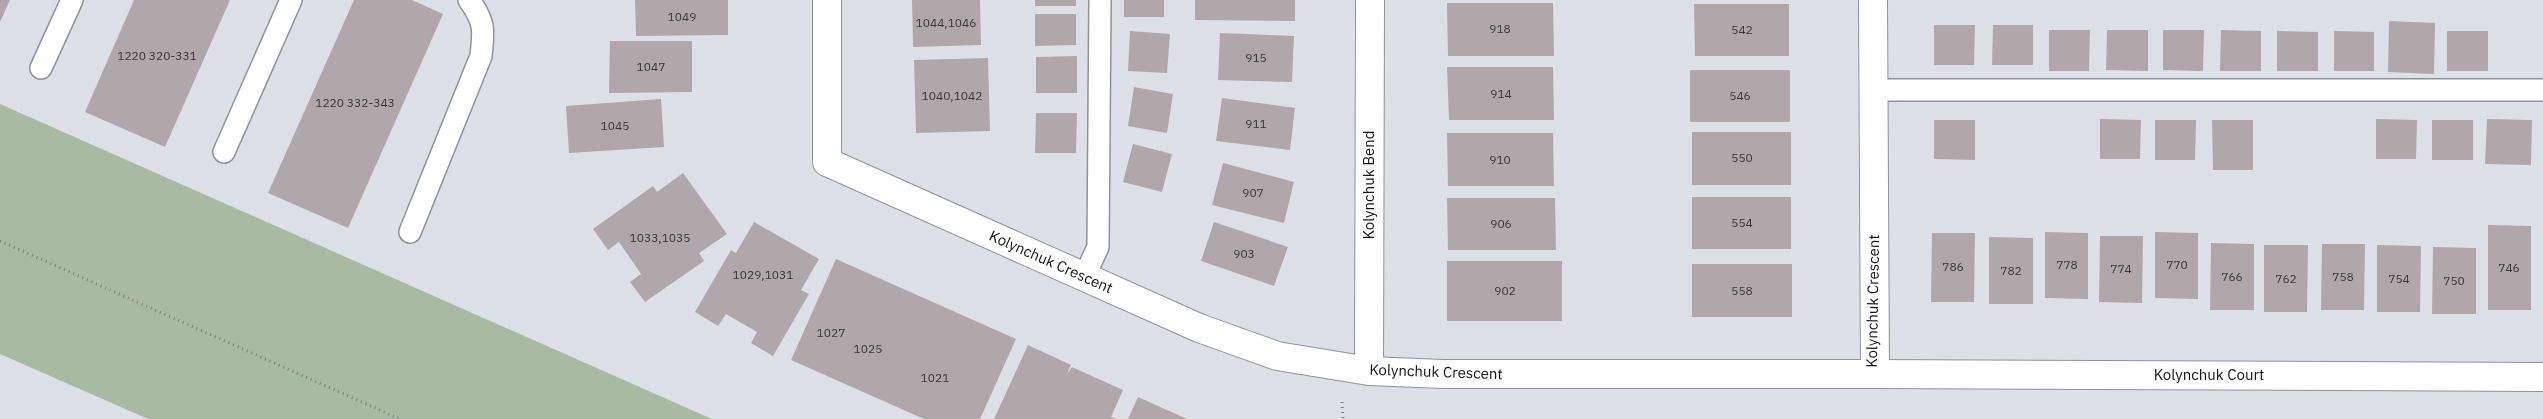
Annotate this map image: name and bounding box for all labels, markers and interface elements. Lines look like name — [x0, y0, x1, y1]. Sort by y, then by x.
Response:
house number: 1049 — [668, 9, 696, 24]
house number: 1044,1046 — [916, 15, 976, 30]
house number: 918 — [1489, 21, 1511, 36]
house number: 542 — [1731, 22, 1753, 37]
house number: 1220 320-331 — [117, 48, 197, 63]
house number: 915 — [1245, 50, 1267, 65]
house number: 1047 — [637, 59, 665, 74]
house number: 914 — [1490, 86, 1512, 101]
house number: 1040,1042 — [922, 88, 982, 103]
house number: 546 — [1729, 88, 1751, 103]
house number: 1220 332-343 — [315, 95, 395, 110]
house number: 911 — [1245, 116, 1267, 131]
house number: 1045 — [601, 118, 629, 133]
street label: Kolynchuk Bend — [1359, 131, 1378, 239]
house number: 550 — [1731, 150, 1753, 165]
house number: 910 — [1489, 152, 1511, 167]
house number: 907 — [1242, 185, 1264, 200]
house number: 554 — [1731, 215, 1753, 230]
house number: 906 — [1490, 216, 1512, 231]
street label: Kolynchuk Crescent — [986, 226, 1116, 297]
house number: 1033,1035 — [630, 230, 690, 245]
street label: Kolynchuk Crescent — [1862, 234, 1883, 368]
house number: 903 — [1233, 246, 1255, 261]
house number: 778 — [2056, 257, 2078, 272]
house number: 770 — [2166, 257, 2188, 272]
house number: 786 — [1942, 259, 1964, 274]
house number: 746 — [2498, 260, 2520, 275]
house number: 774 — [2110, 261, 2132, 276]
house number: 782 — [2000, 263, 2022, 278]
house number: 1029,1031 — [733, 267, 793, 282]
house number: 766 — [2221, 269, 2243, 284]
house number: 758 — [2332, 269, 2354, 284]
house number: 762 — [2275, 271, 2297, 286]
house number: 754 — [2388, 271, 2410, 286]
house number: 750 — [2443, 273, 2465, 288]
house number: 902 — [1494, 283, 1516, 298]
house number: 558 — [1731, 283, 1753, 298]
house number: 1027 — [817, 325, 845, 340]
house number: 1025 — [854, 341, 882, 356]
street label: Kolynchuk Crescent — [1369, 360, 1503, 383]
street label: Kolynchuk Court — [2154, 365, 2264, 384]
house number: 1021 — [921, 370, 949, 385]

